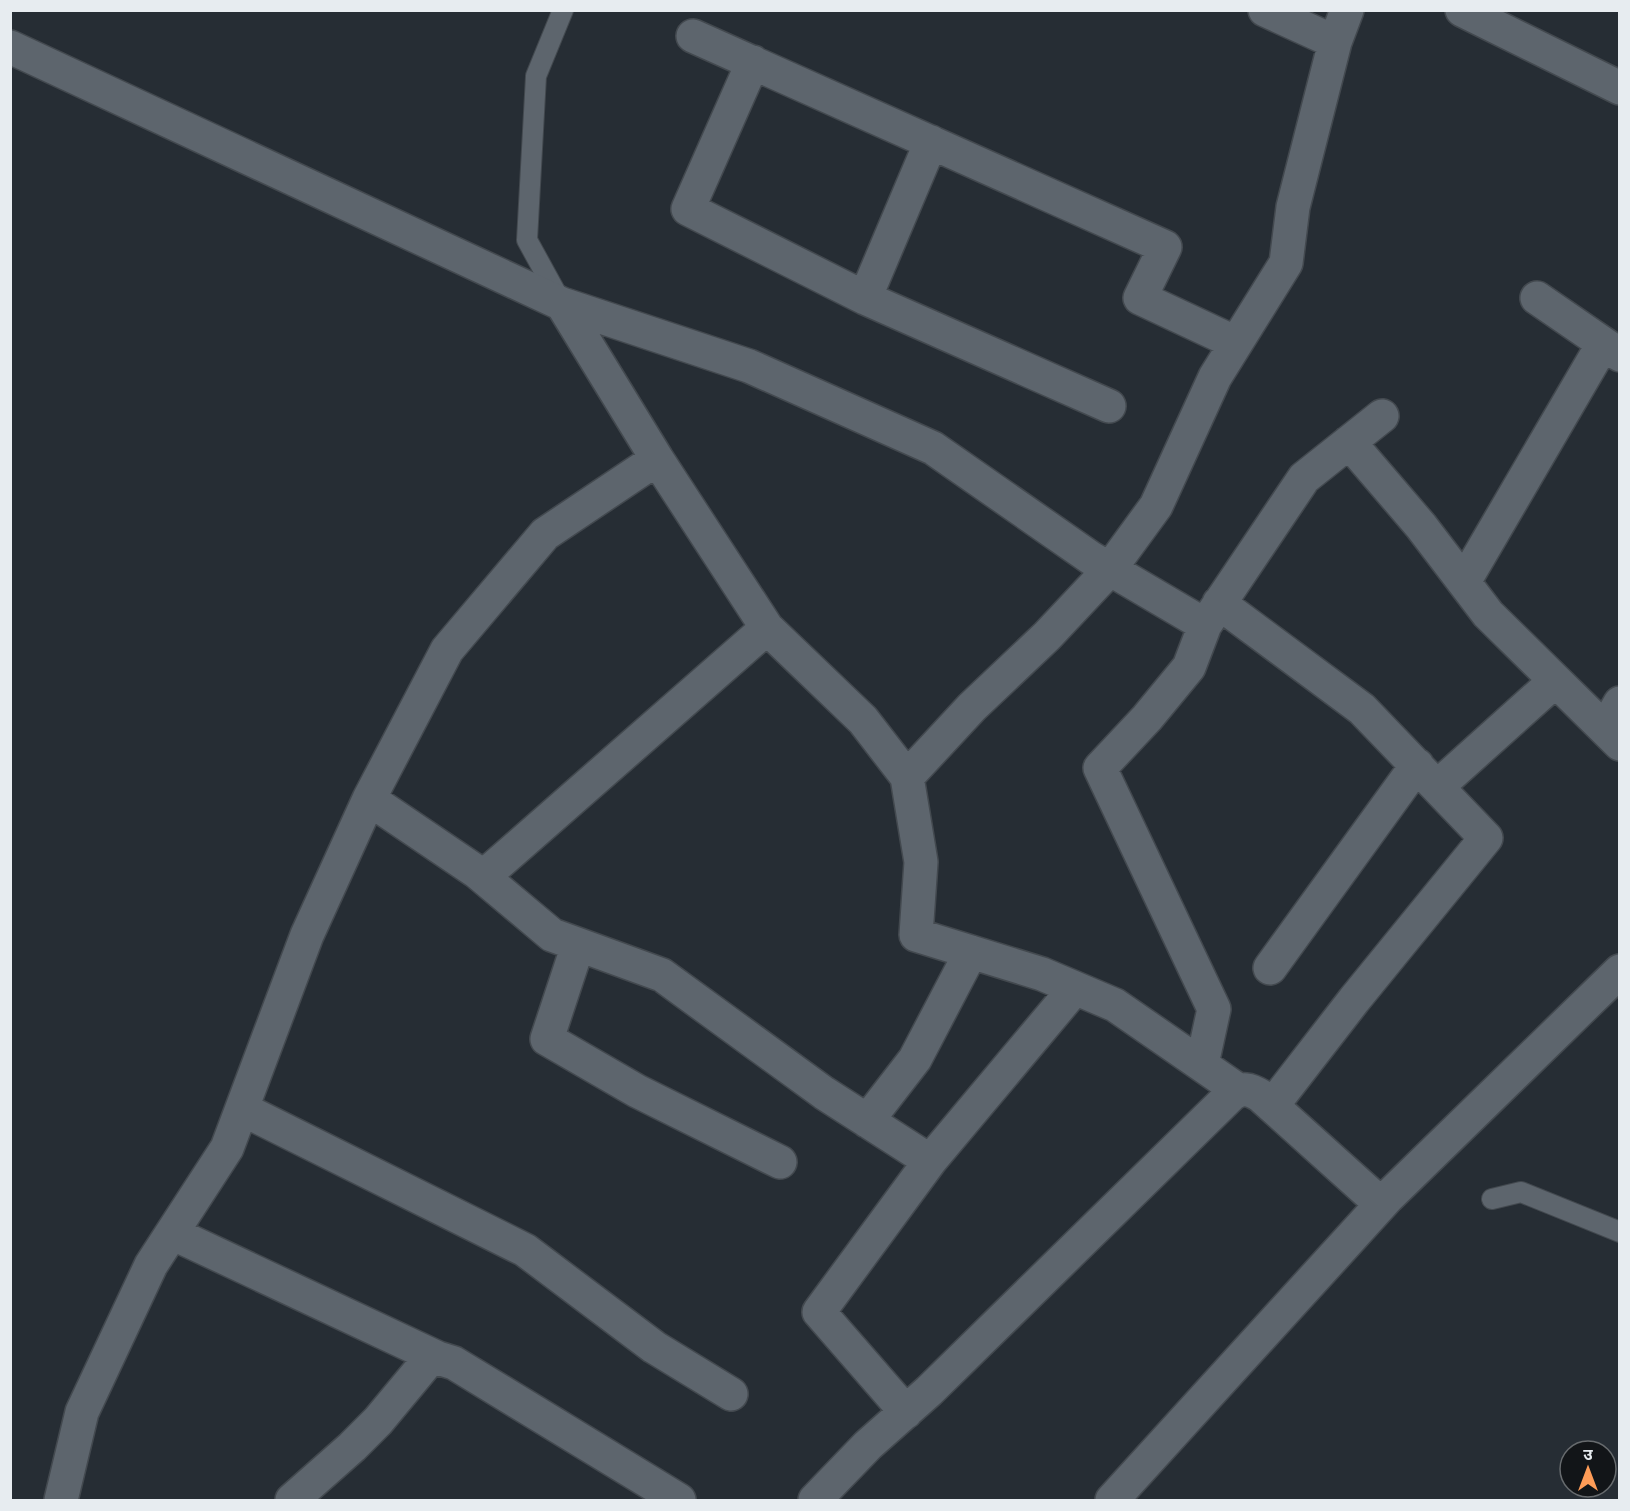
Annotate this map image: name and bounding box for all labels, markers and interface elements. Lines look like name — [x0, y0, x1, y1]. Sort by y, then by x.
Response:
north arrow — [1558, 1439, 1618, 1499]
text: उ — [1583, 1445, 1593, 1464]

